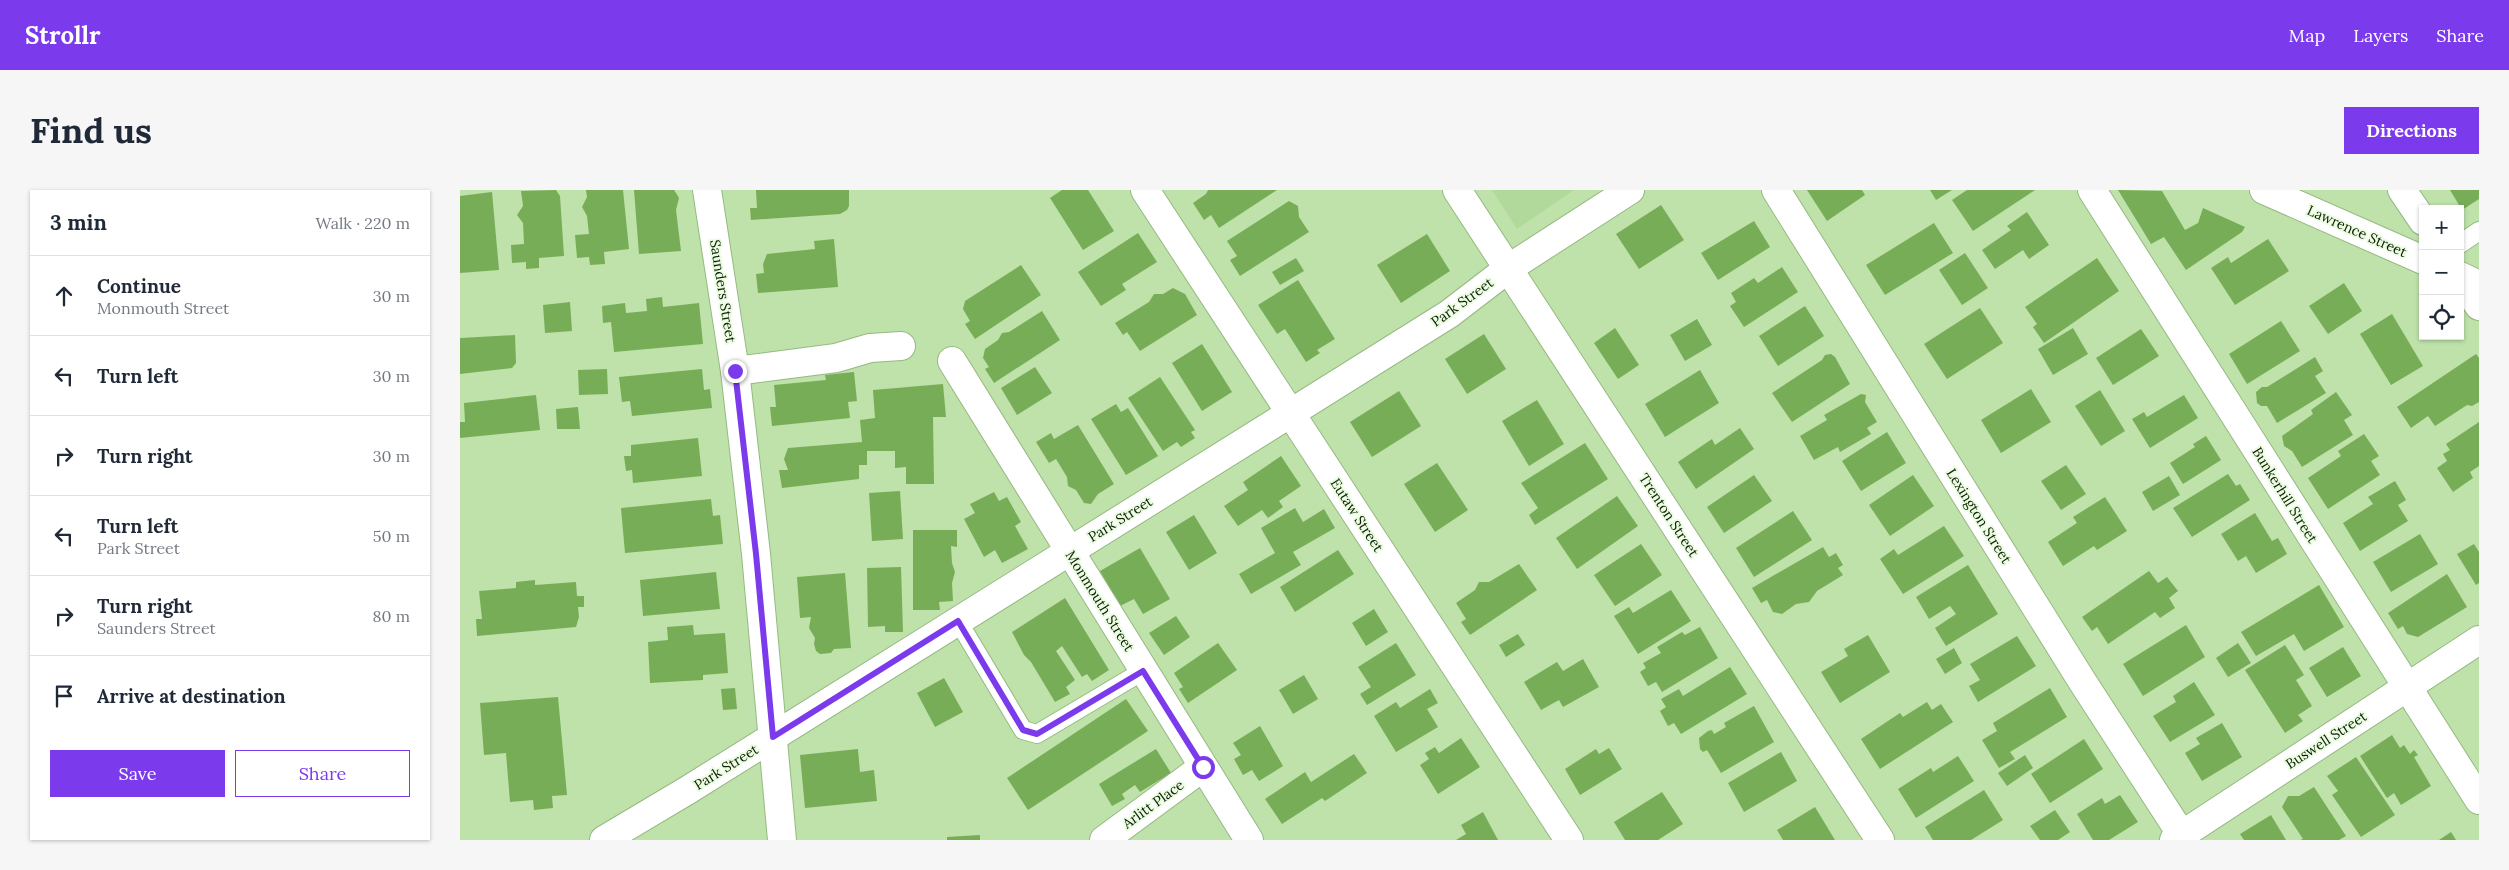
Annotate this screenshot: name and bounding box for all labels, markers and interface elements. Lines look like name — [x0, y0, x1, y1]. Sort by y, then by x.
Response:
text: Strollr — [25, 20, 100, 51]
text: Map — [2289, 24, 2325, 47]
text: Layers — [2353, 24, 2408, 47]
text: Share — [2436, 24, 2484, 47]
button: Directions — [2344, 107, 2479, 154]
text: Find us — [30, 108, 152, 153]
street label: Lawrence Street — [2304, 201, 2410, 261]
map controls — [2419, 205, 2464, 340]
button: + — [2419, 205, 2464, 250]
text: 3 min — [50, 209, 107, 236]
text: Walk · 220 m — [315, 213, 410, 233]
street label: Saunders Street — [706, 238, 740, 344]
button: − — [2419, 250, 2464, 295]
street label: Park Street — [1427, 273, 1497, 331]
text: Continue — [97, 274, 181, 298]
icon: ahead — [50, 282, 78, 310]
text: 30 m — [373, 286, 410, 306]
button: locate — [2419, 295, 2464, 340]
text: Monmouth Street — [97, 298, 229, 318]
route end — [724, 360, 747, 383]
icon: left — [50, 362, 78, 390]
text: Turn left — [97, 364, 178, 388]
text: 30 m — [373, 366, 410, 386]
icon: right — [50, 442, 78, 470]
text: Turn right — [97, 444, 193, 468]
street label: Bunkerhill Street — [2248, 444, 2322, 547]
text: 30 m — [373, 446, 410, 466]
street label: Lexington Street — [1943, 465, 2016, 567]
street label: Trenton Street — [1635, 470, 1703, 561]
street label: Eutaw Street — [1327, 475, 1388, 556]
street label: Park Street — [1084, 492, 1156, 546]
text: Turn left — [97, 514, 178, 538]
icon: left — [50, 522, 78, 550]
text: 50 m — [373, 526, 410, 546]
text: Park Street — [97, 538, 180, 558]
street label: Monmouth Street — [1062, 547, 1139, 655]
text: Turn right — [97, 594, 193, 618]
icon: right — [50, 602, 78, 630]
text: 80 m — [373, 606, 410, 626]
text: Saunders Street — [97, 618, 216, 638]
icon: arrive — [50, 682, 78, 710]
text: Arrive at destination — [97, 684, 286, 708]
street label: Buswell Street — [2282, 707, 2370, 773]
street label: Park Street — [690, 740, 762, 794]
button: Save — [50, 750, 225, 797]
button: Share — [235, 750, 410, 797]
route start — [1192, 756, 1215, 779]
street label: Arlitt Place — [1118, 775, 1188, 833]

